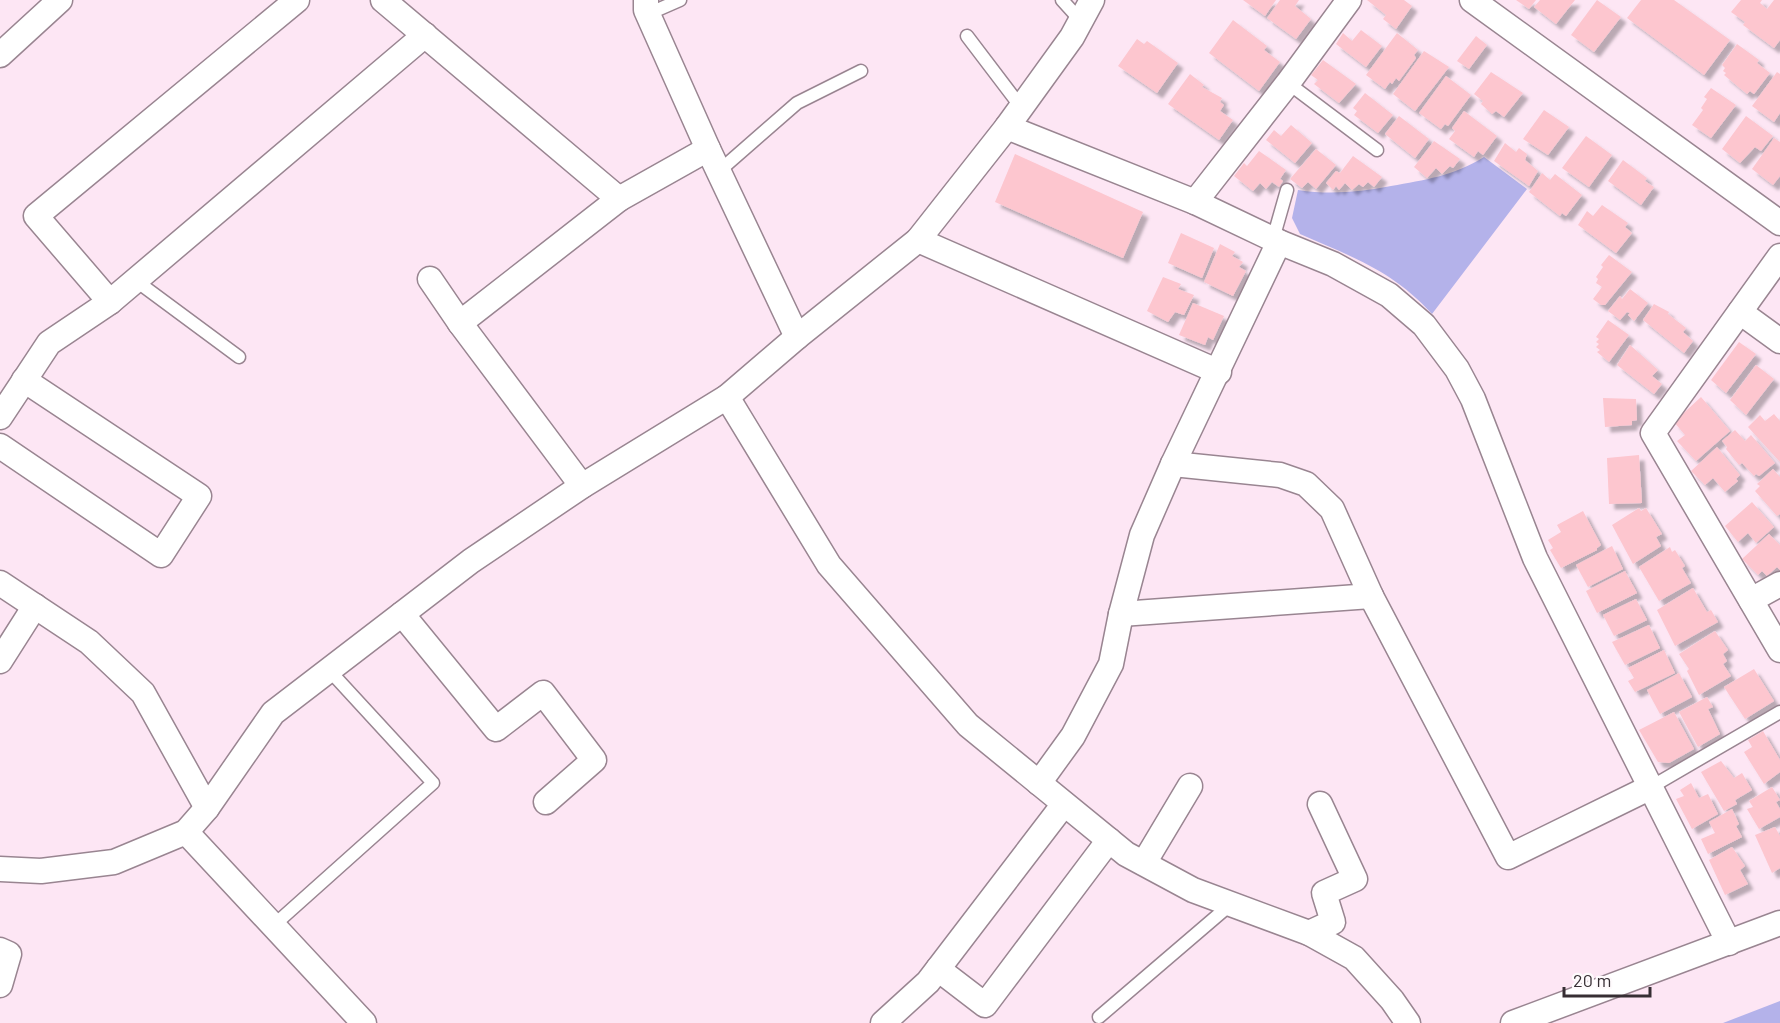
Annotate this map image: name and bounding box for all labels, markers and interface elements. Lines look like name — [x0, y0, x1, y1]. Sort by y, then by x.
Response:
scale bar — [1564, 960, 1650, 998]
text: 20 m — [1573, 969, 1611, 991]

